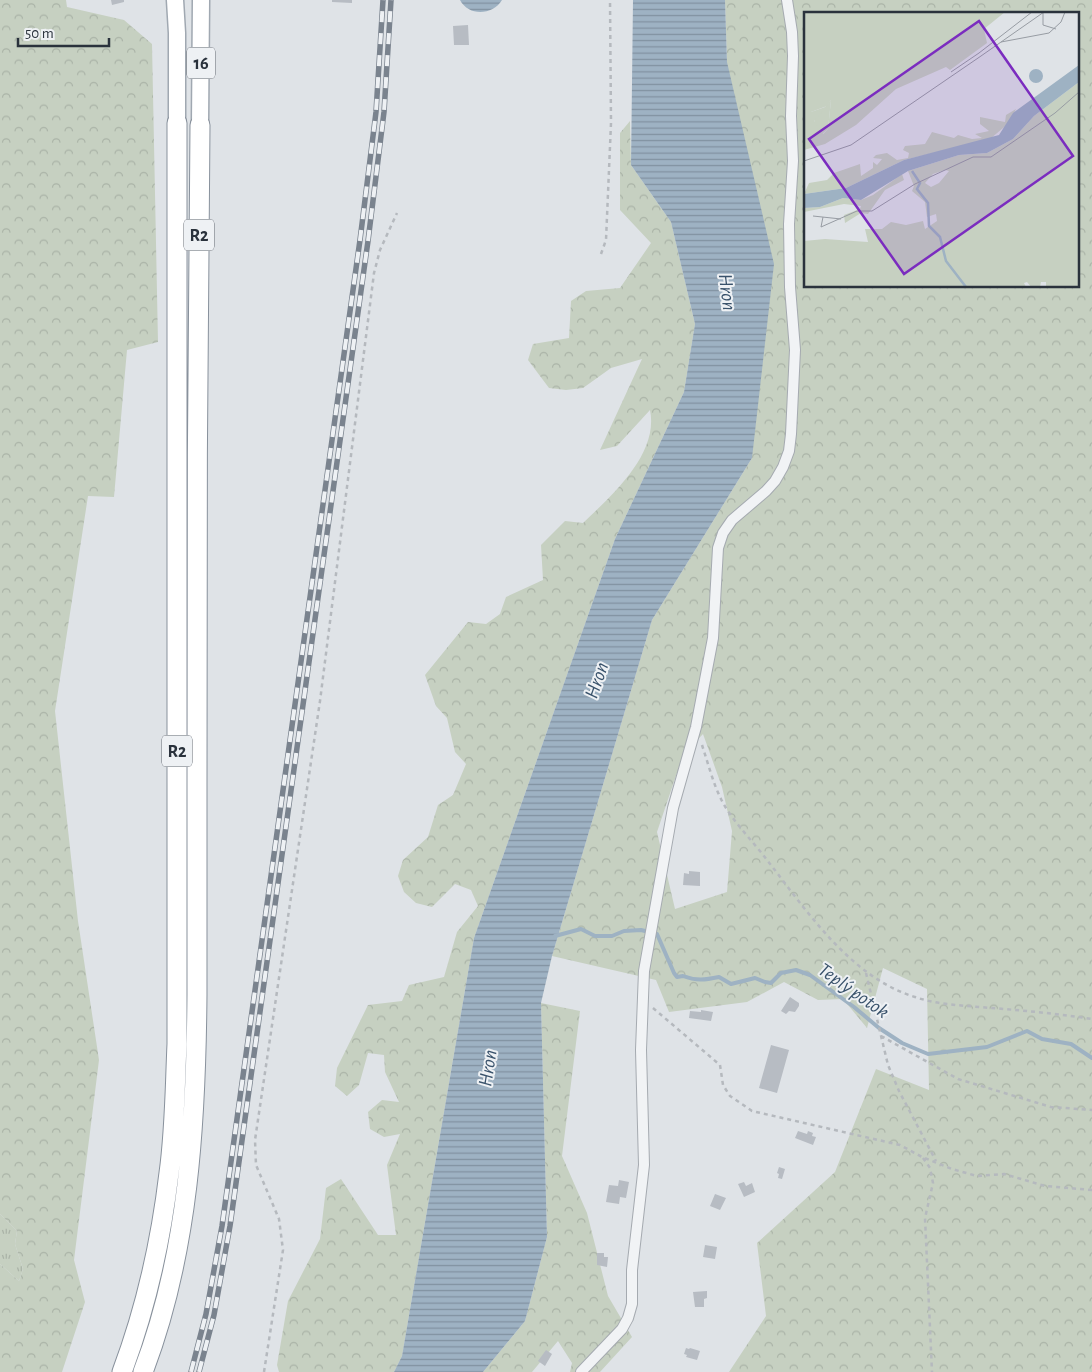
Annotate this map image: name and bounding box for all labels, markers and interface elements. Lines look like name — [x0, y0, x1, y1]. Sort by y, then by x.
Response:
inset map — [804, 12, 1080, 288]
scale bar — [18, 15, 109, 47]
text: 50 m — [25, 26, 54, 41]
road number: 16 — [187, 48, 215, 78]
road number: R2 — [184, 220, 214, 250]
water label: Hron — [715, 273, 739, 312]
water label: Hron — [581, 660, 612, 701]
road number: R2 — [162, 736, 192, 766]
water label: Teplý potok — [814, 959, 892, 1022]
water label: Hron — [475, 1048, 501, 1088]

